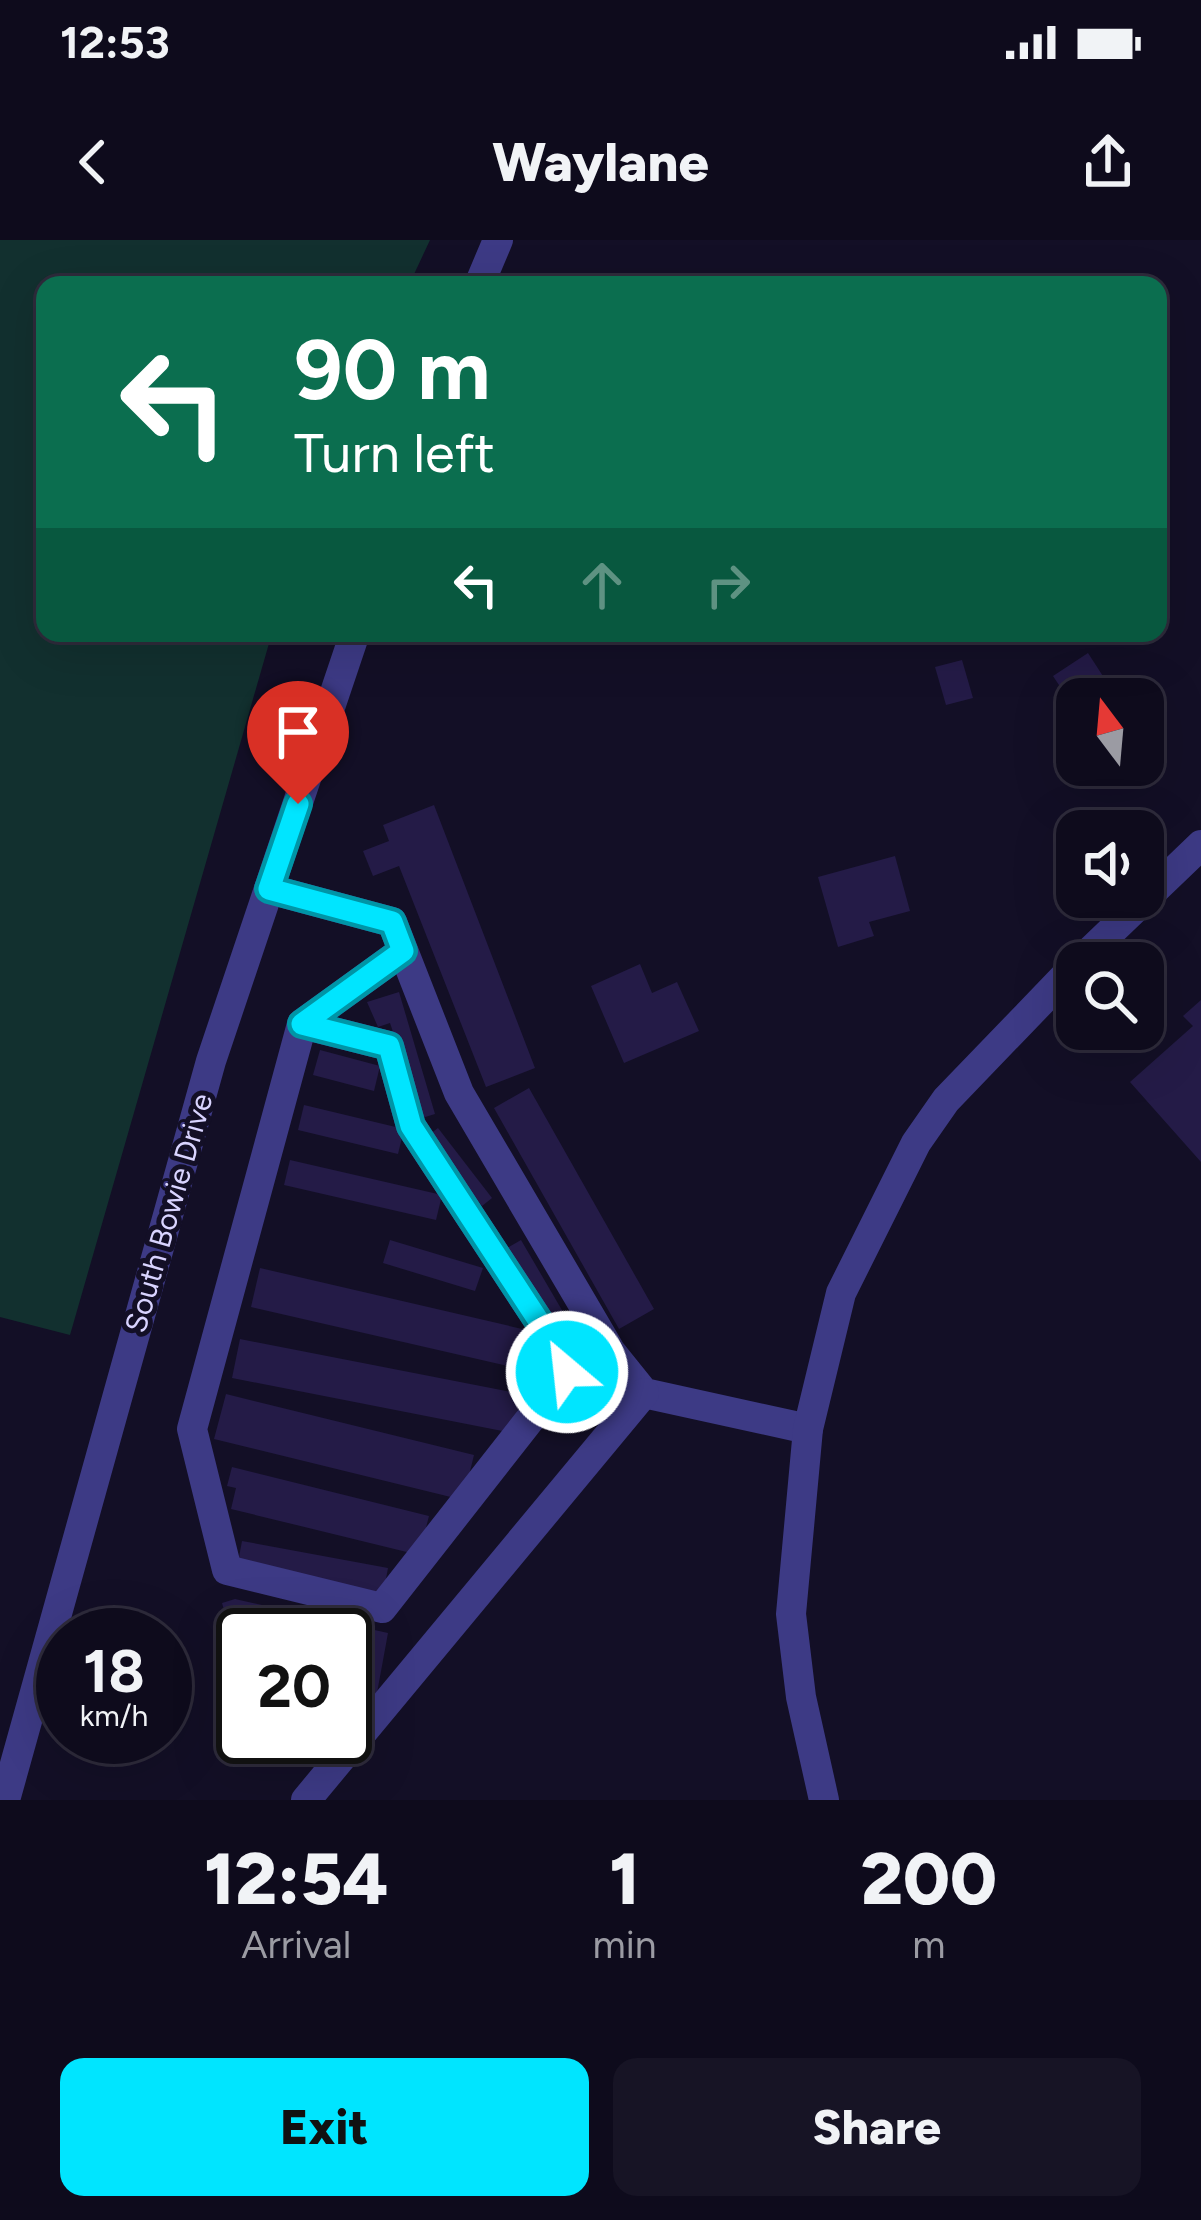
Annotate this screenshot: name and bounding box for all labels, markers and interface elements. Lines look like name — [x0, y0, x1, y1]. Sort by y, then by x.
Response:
text: 12:53 — [60, 15, 170, 69]
icon: back — [60, 129, 126, 195]
icon: share — [1075, 129, 1141, 195]
text: Waylane — [492, 130, 709, 195]
text: 90 m — [294, 319, 490, 420]
icon: left — [96, 324, 252, 480]
text: Turn left — [294, 421, 495, 486]
icon: left — [443, 552, 509, 618]
icon: ahead — [569, 552, 635, 618]
icon: right — [695, 552, 761, 618]
north arrow — [1056, 678, 1164, 786]
map controls — [1056, 678, 1164, 1050]
pin — [247, 681, 349, 804]
icon: arrive — [265, 699, 331, 765]
button: sound — [1056, 810, 1164, 918]
button: search — [1056, 942, 1164, 1050]
street label: South Bowie Drive — [117, 1089, 220, 1337]
position arrow — [504, 1309, 630, 1435]
speed limit sign: 20 — [216, 1608, 372, 1764]
text: 18 — [83, 1635, 145, 1707]
text: km/h — [80, 1697, 148, 1734]
text: 12:54 — [204, 1836, 388, 1922]
text: 1 — [609, 1836, 640, 1922]
text: 200 — [861, 1836, 997, 1922]
text: Arrival — [241, 1921, 351, 1968]
text: min — [593, 1921, 657, 1968]
text: m — [912, 1921, 945, 1968]
button: Exit — [60, 2058, 589, 2196]
button: Share — [613, 2058, 1141, 2196]

